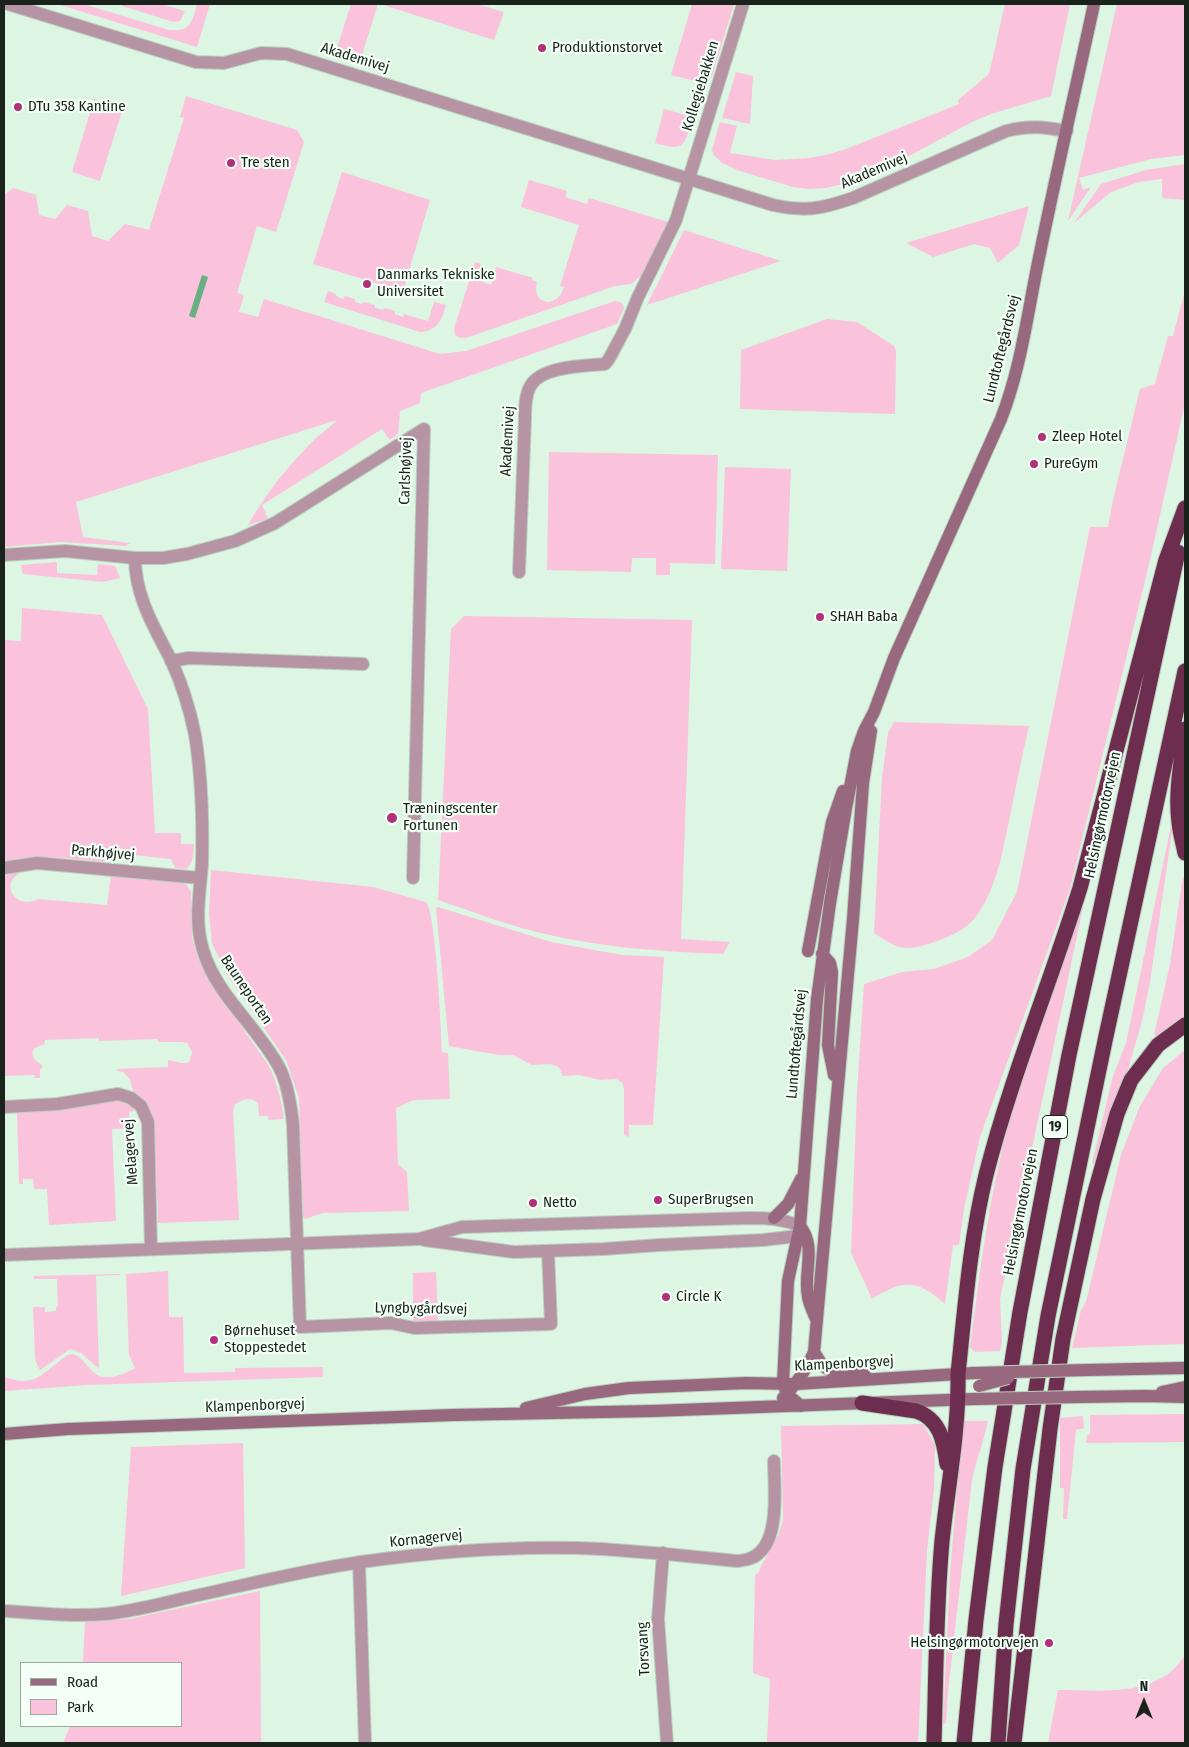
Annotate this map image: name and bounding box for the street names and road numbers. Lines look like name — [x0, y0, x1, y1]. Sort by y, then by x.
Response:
street label: Akademivej — [319, 39, 391, 77]
street label: Kollegiebakken — [679, 39, 723, 133]
street label: Akademivej — [838, 149, 910, 193]
street label: Lundtoftegårdsvej — [980, 293, 1024, 405]
street label: Akademivej — [497, 405, 519, 477]
street label: Carlshøjvej — [396, 437, 416, 505]
street label: Helsingørmotorvejen — [1081, 750, 1125, 880]
street label: Parkhøjvej — [70, 841, 136, 865]
street label: Bauneporten — [216, 952, 276, 1028]
street label: Lundtoftegårdsvej — [783, 988, 811, 1100]
road number: 19 — [1042, 1116, 1068, 1138]
street label: Melagervej — [120, 1118, 142, 1186]
street label: Helsingørmotorvejen — [1000, 1147, 1042, 1277]
street label: Lyngbygårdsvej — [374, 1299, 468, 1319]
street label: Klampenborgvej — [794, 1352, 894, 1376]
street label: Klampenborgvej — [205, 1395, 305, 1417]
street label: Kornagervej — [389, 1526, 463, 1552]
street label: Torsvang — [634, 1622, 654, 1676]

